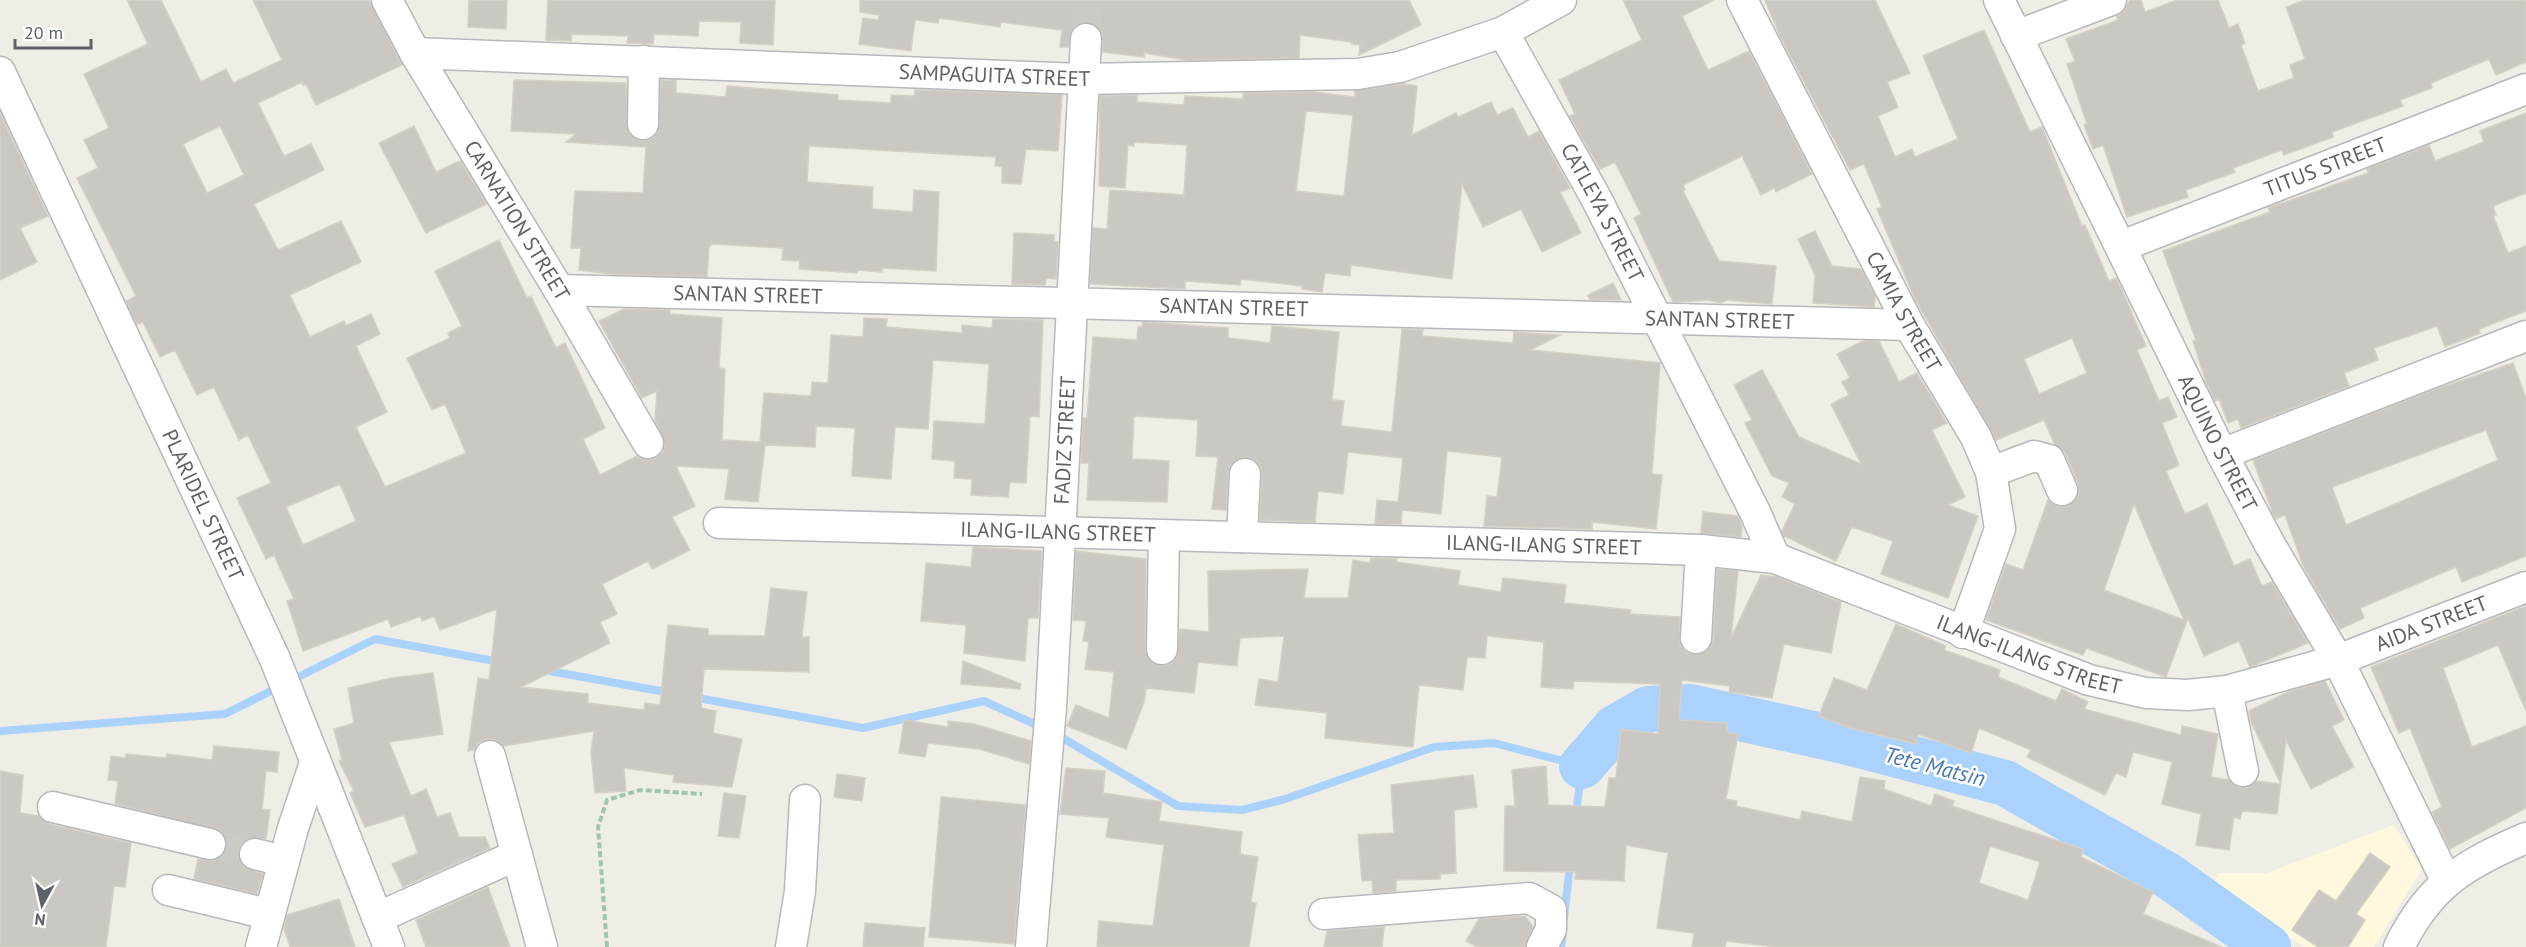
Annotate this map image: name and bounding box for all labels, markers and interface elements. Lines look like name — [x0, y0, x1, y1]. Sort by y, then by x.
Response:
scale bar — [15, 12, 92, 50]
text: 20 m — [24, 21, 63, 44]
street label: SAMPAGUITA STREET — [898, 58, 1091, 92]
street label: TITUS STREET — [2260, 130, 2391, 203]
street label: CARNATION STREET — [458, 135, 576, 306]
street label: CATLEYA STREET — [1555, 138, 1650, 286]
street label: CAMIA STREET — [1860, 247, 1948, 377]
street label: SANTAN STREET — [673, 279, 823, 310]
street label: SANTAN STREET — [1159, 292, 1309, 322]
street label: SANTAN STREET — [1645, 304, 1795, 335]
street label: AQUINO STREET — [2172, 370, 2264, 516]
street label: FADIZ STREET — [1048, 375, 1081, 505]
street label: PLARIDEL STREET — [156, 425, 250, 585]
street label: ILANG-ILANG STREET — [960, 516, 1156, 548]
street label: ILANG-ILANG STREET — [1446, 529, 1642, 561]
street label: AIDA STREET — [2371, 589, 2492, 657]
street label: ILANG-ILANG STREET — [1933, 608, 2125, 700]
water label: Tete Matsin — [1882, 740, 1988, 792]
north arrow — [12, 875, 72, 935]
text: N — [33, 909, 47, 930]

